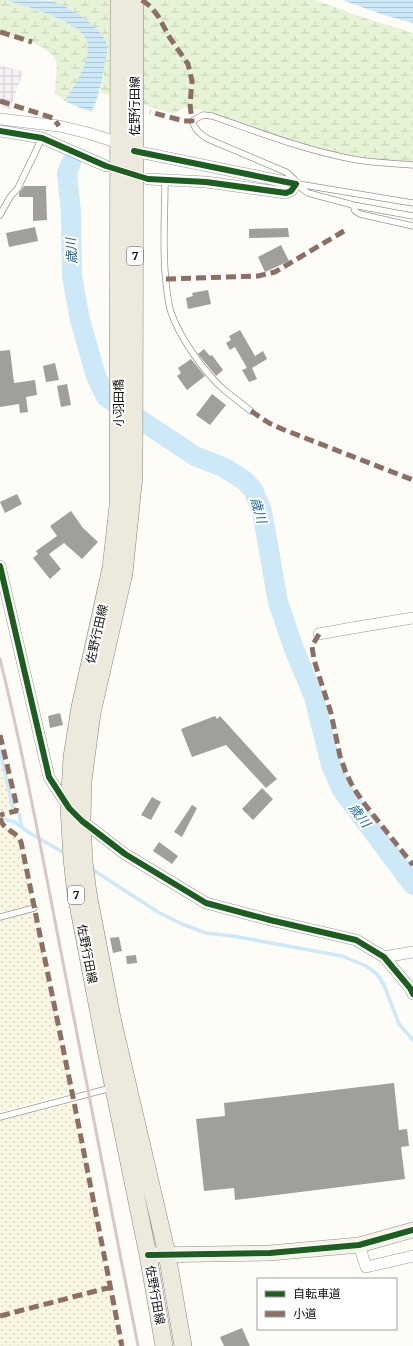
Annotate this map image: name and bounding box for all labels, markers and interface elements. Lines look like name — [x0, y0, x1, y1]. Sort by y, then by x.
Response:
street label: 佐野行田線 — [127, 76, 142, 136]
water label: 歳川 — [62, 236, 81, 264]
road number: 7 — [127, 247, 143, 265]
street label: 小羽田橋 — [111, 379, 126, 427]
water label: 歳川 — [247, 495, 271, 527]
street label: 佐野行田線 — [82, 603, 111, 665]
water label: 歳川 — [345, 800, 375, 832]
road number: 7 — [68, 886, 84, 904]
street label: 佐野行田線 — [74, 923, 101, 985]
street label: 佐野行田線 — [143, 1264, 168, 1326]
legend — [257, 1278, 397, 1330]
text: 自転車道 — [293, 1286, 341, 1301]
text: 小道 — [293, 1306, 317, 1321]

